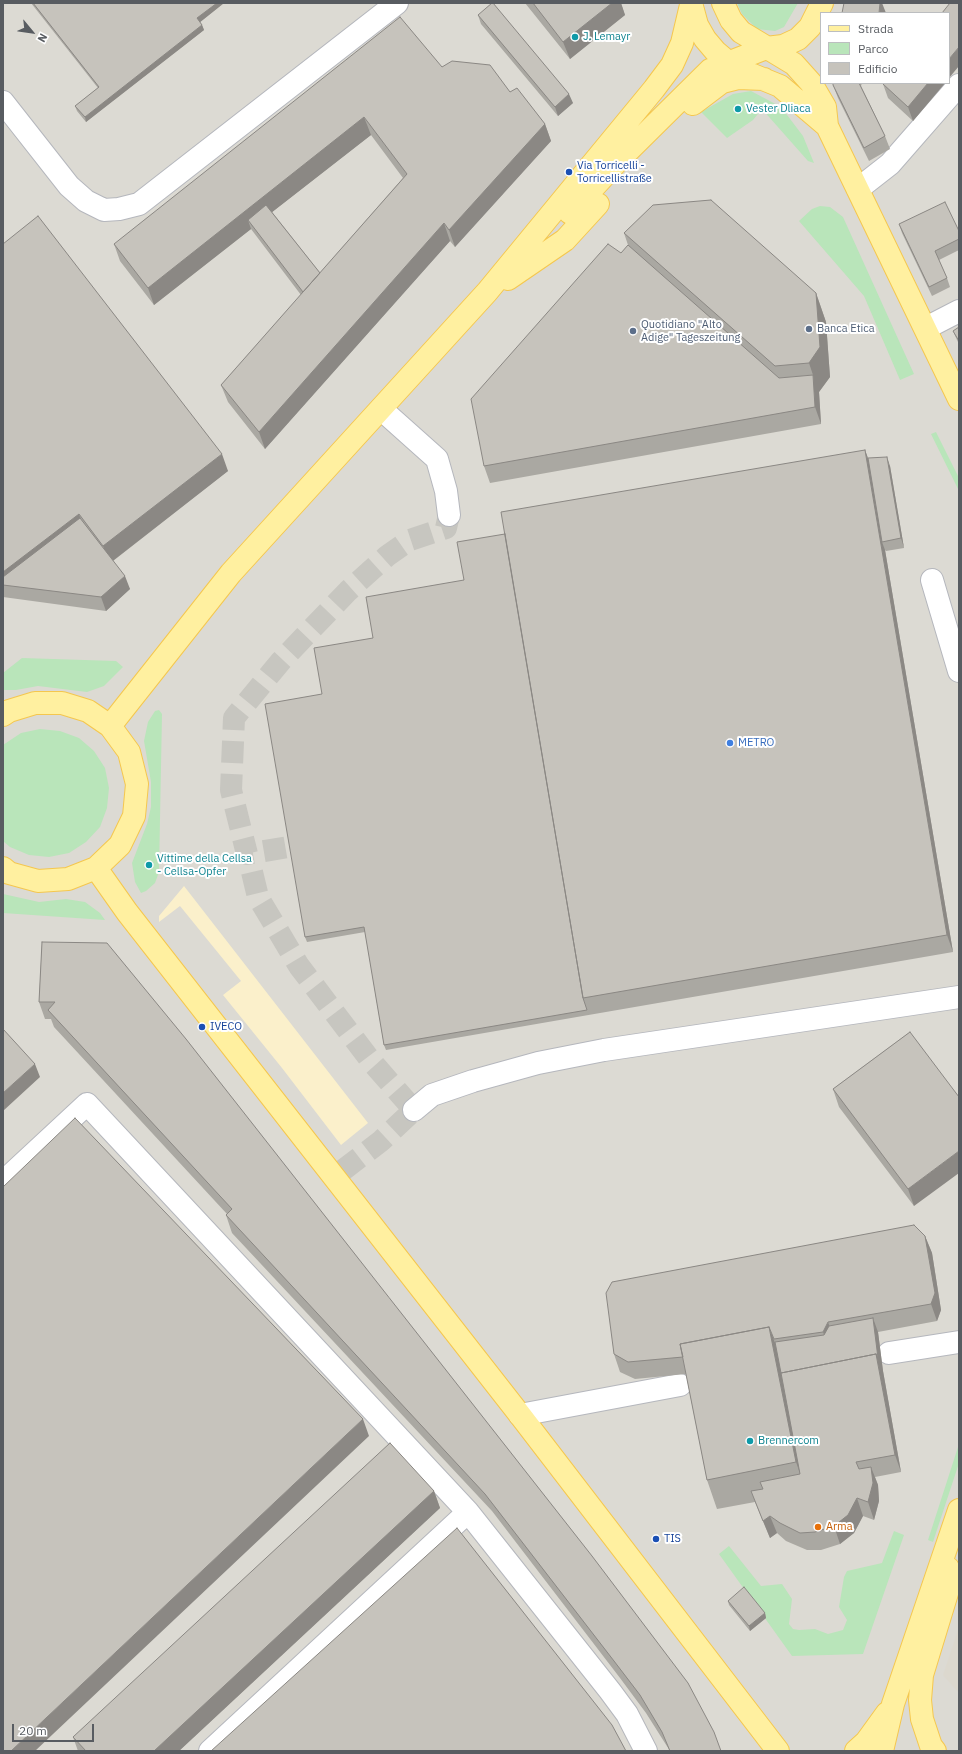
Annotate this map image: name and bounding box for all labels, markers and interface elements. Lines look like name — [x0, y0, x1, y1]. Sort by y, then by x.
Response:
north arrow — [12, 12, 52, 52]
legend — [820, 12, 950, 84]
text: Strada — [858, 21, 893, 36]
place label: J. Lemayr — [583, 30, 630, 44]
text: N — [34, 31, 51, 45]
marker: J. Lemayr — [570, 32, 580, 42]
text: Parco — [858, 41, 889, 56]
text: Edificio — [858, 61, 897, 76]
place label: Vester Dliaca — [746, 102, 811, 116]
marker: Vester Dliaca — [733, 104, 743, 114]
place label: Via Torricelli - Torricellistraße — [577, 159, 652, 185]
marker: Via Torricelli - Torricellistraße — [564, 167, 574, 177]
place label: Quotidiano "Alto Adige" Tageszeitung — [641, 318, 740, 344]
place label: Banca Etica — [817, 322, 875, 336]
marker: Banca Etica — [804, 324, 814, 334]
marker: Quotidiano "Alto Adige" Tageszeitung — [628, 326, 638, 336]
place label: METRO — [738, 736, 774, 750]
marker: METRO — [725, 738, 735, 748]
place label: Vittime della Cellsa - Cellsa-Opfer — [157, 852, 252, 878]
marker: Vittime della Cellsa - Cellsa-Opfer — [144, 860, 154, 870]
place label: IVECO — [210, 1020, 242, 1034]
marker: IVECO — [197, 1022, 207, 1032]
place label: Brennercom — [758, 1434, 819, 1448]
marker: Brennercom — [745, 1436, 755, 1446]
place label: Arma — [826, 1520, 853, 1534]
marker: Arma — [813, 1522, 823, 1532]
place label: TIS — [664, 1532, 681, 1546]
marker: TIS — [651, 1534, 661, 1544]
scale bar — [14, 1716, 96, 1742]
text: 20 m — [19, 1723, 47, 1738]

